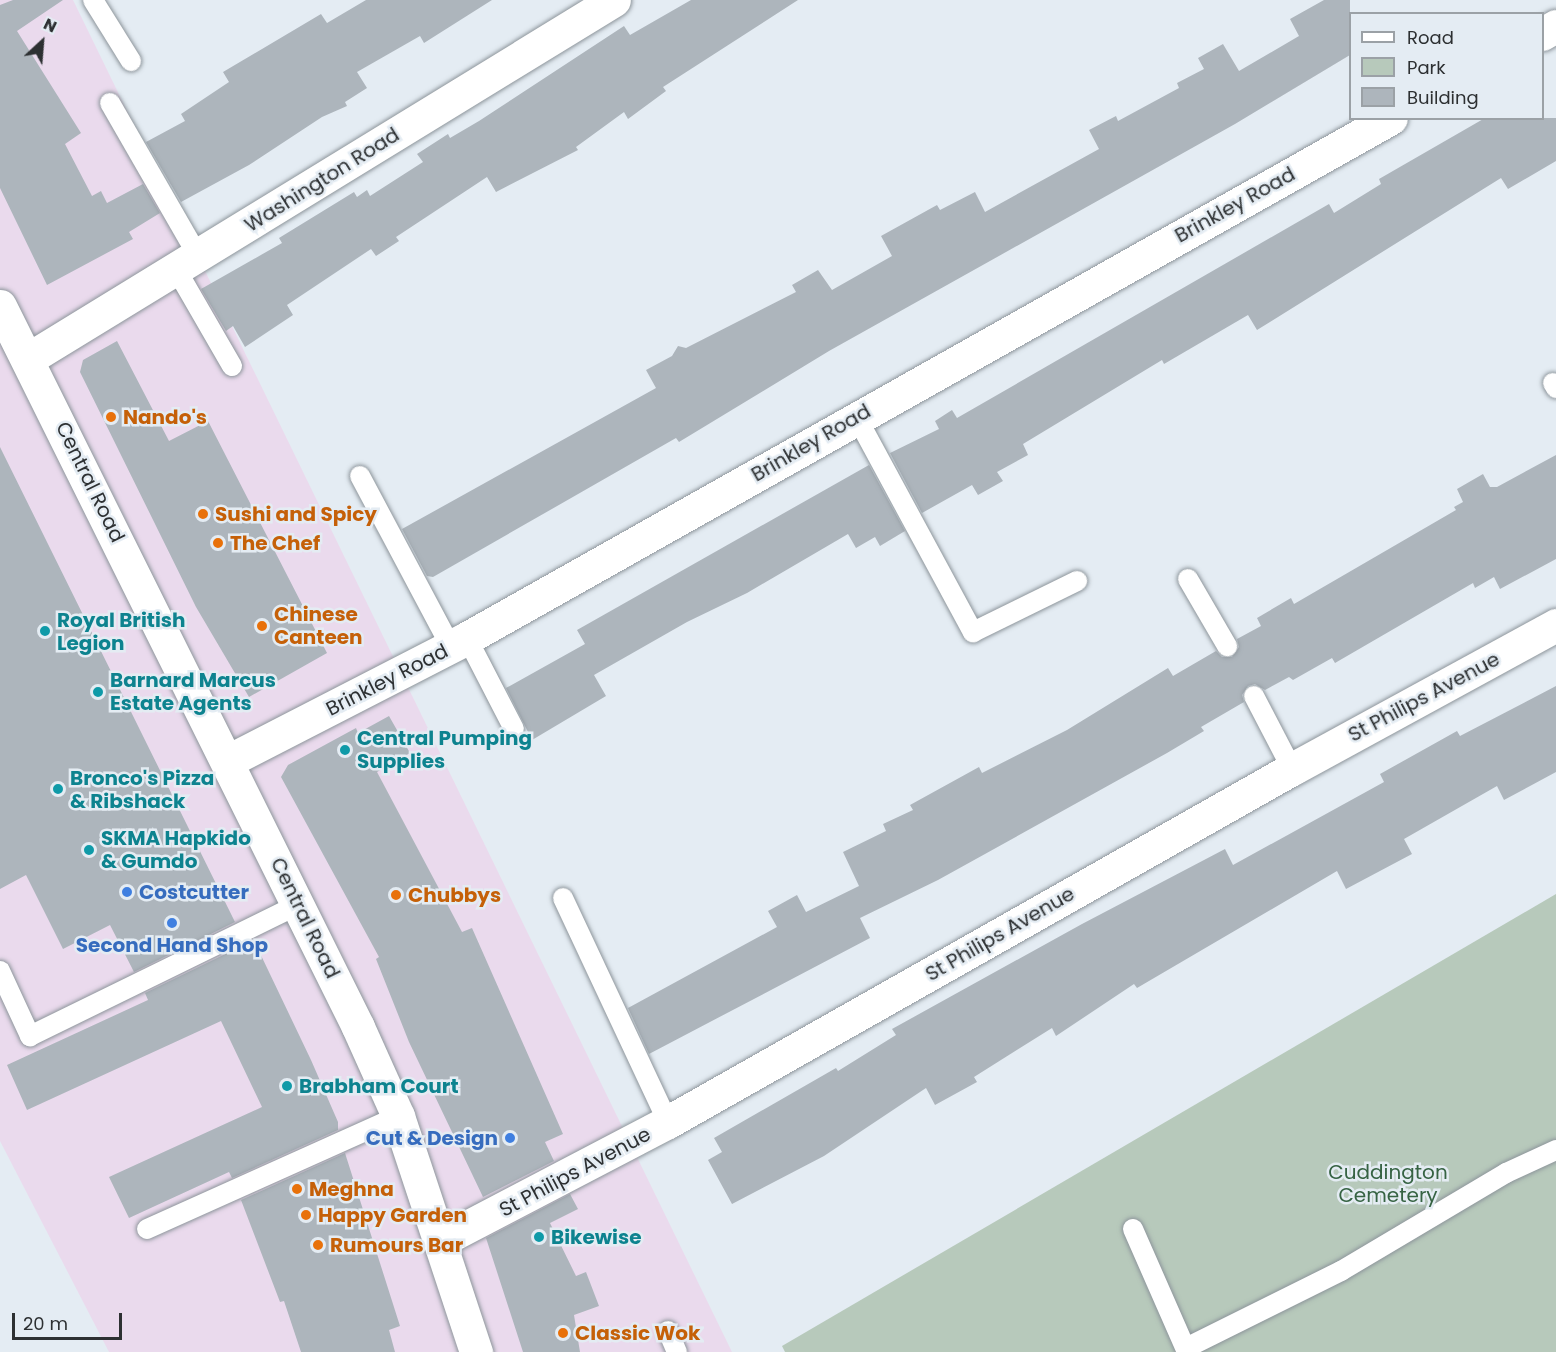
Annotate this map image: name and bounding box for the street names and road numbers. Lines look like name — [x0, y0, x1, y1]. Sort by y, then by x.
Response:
street label: Washington Road — [240, 123, 404, 237]
street label: Brinkley Road — [1171, 162, 1299, 248]
street label: Brinkley Road — [747, 399, 875, 487]
street label: Central Road — [50, 418, 130, 546]
street label: Brinkley Road — [322, 639, 452, 721]
street label: St Philips Avenue — [1344, 647, 1504, 747]
street label: Central Road — [265, 854, 345, 982]
street label: St Philips Avenue — [921, 882, 1079, 986]
street label: St Philips Avenue — [495, 1122, 655, 1222]

